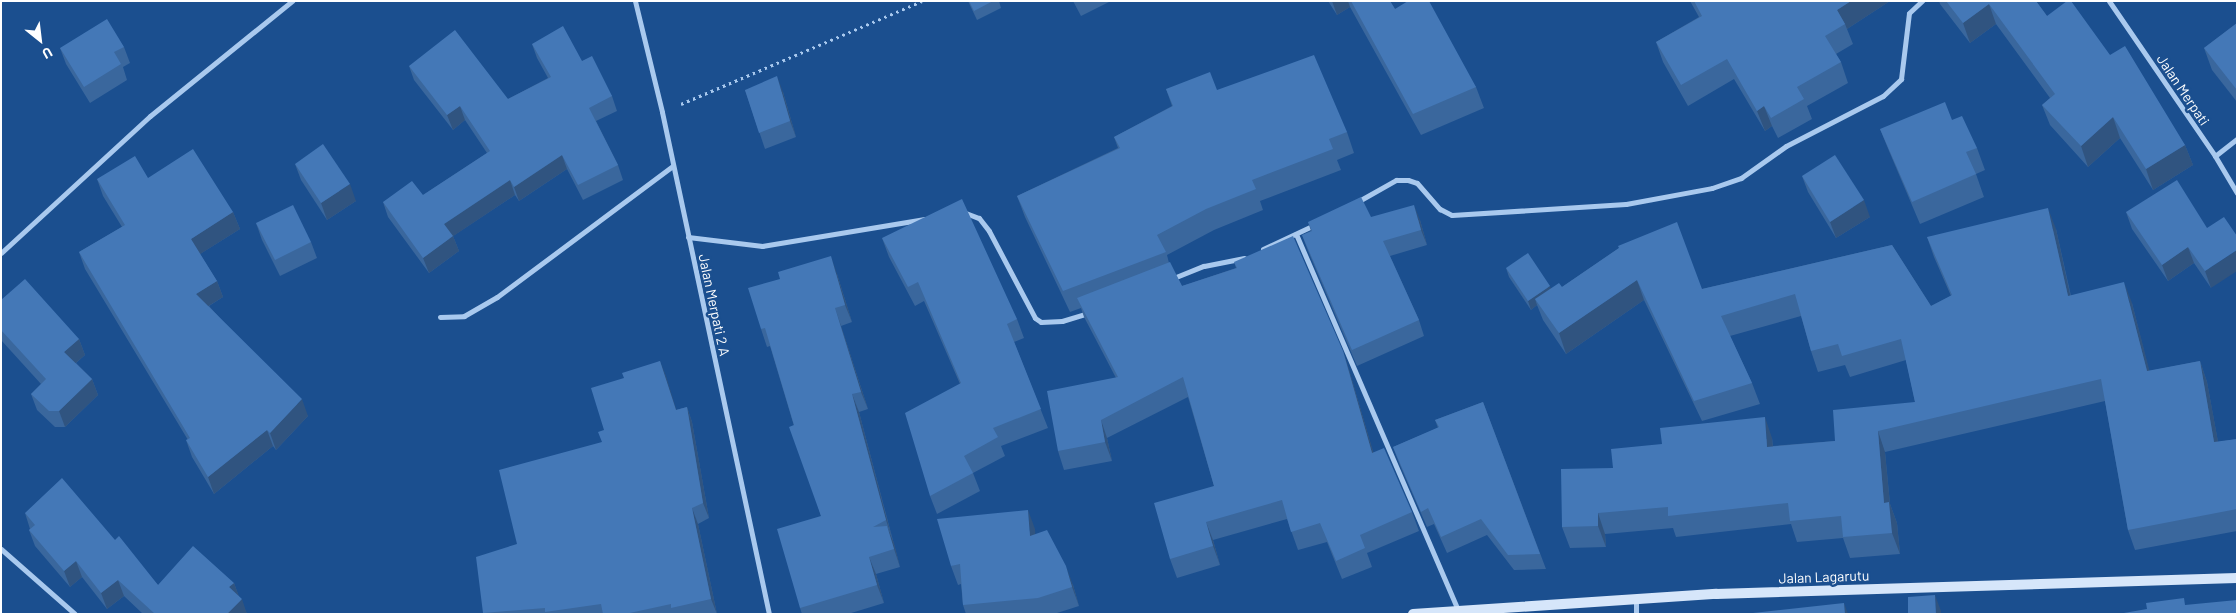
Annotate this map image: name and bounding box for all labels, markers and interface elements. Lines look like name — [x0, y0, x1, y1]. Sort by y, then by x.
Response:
north arrow — [15, 15, 65, 65]
text: U — [40, 44, 55, 63]
street label: Jalan Merpati — [2153, 51, 2213, 129]
street label: Jalan Merpati 2 A — [695, 253, 733, 357]
street label: Jalan Lagarutu — [1778, 567, 1870, 587]

